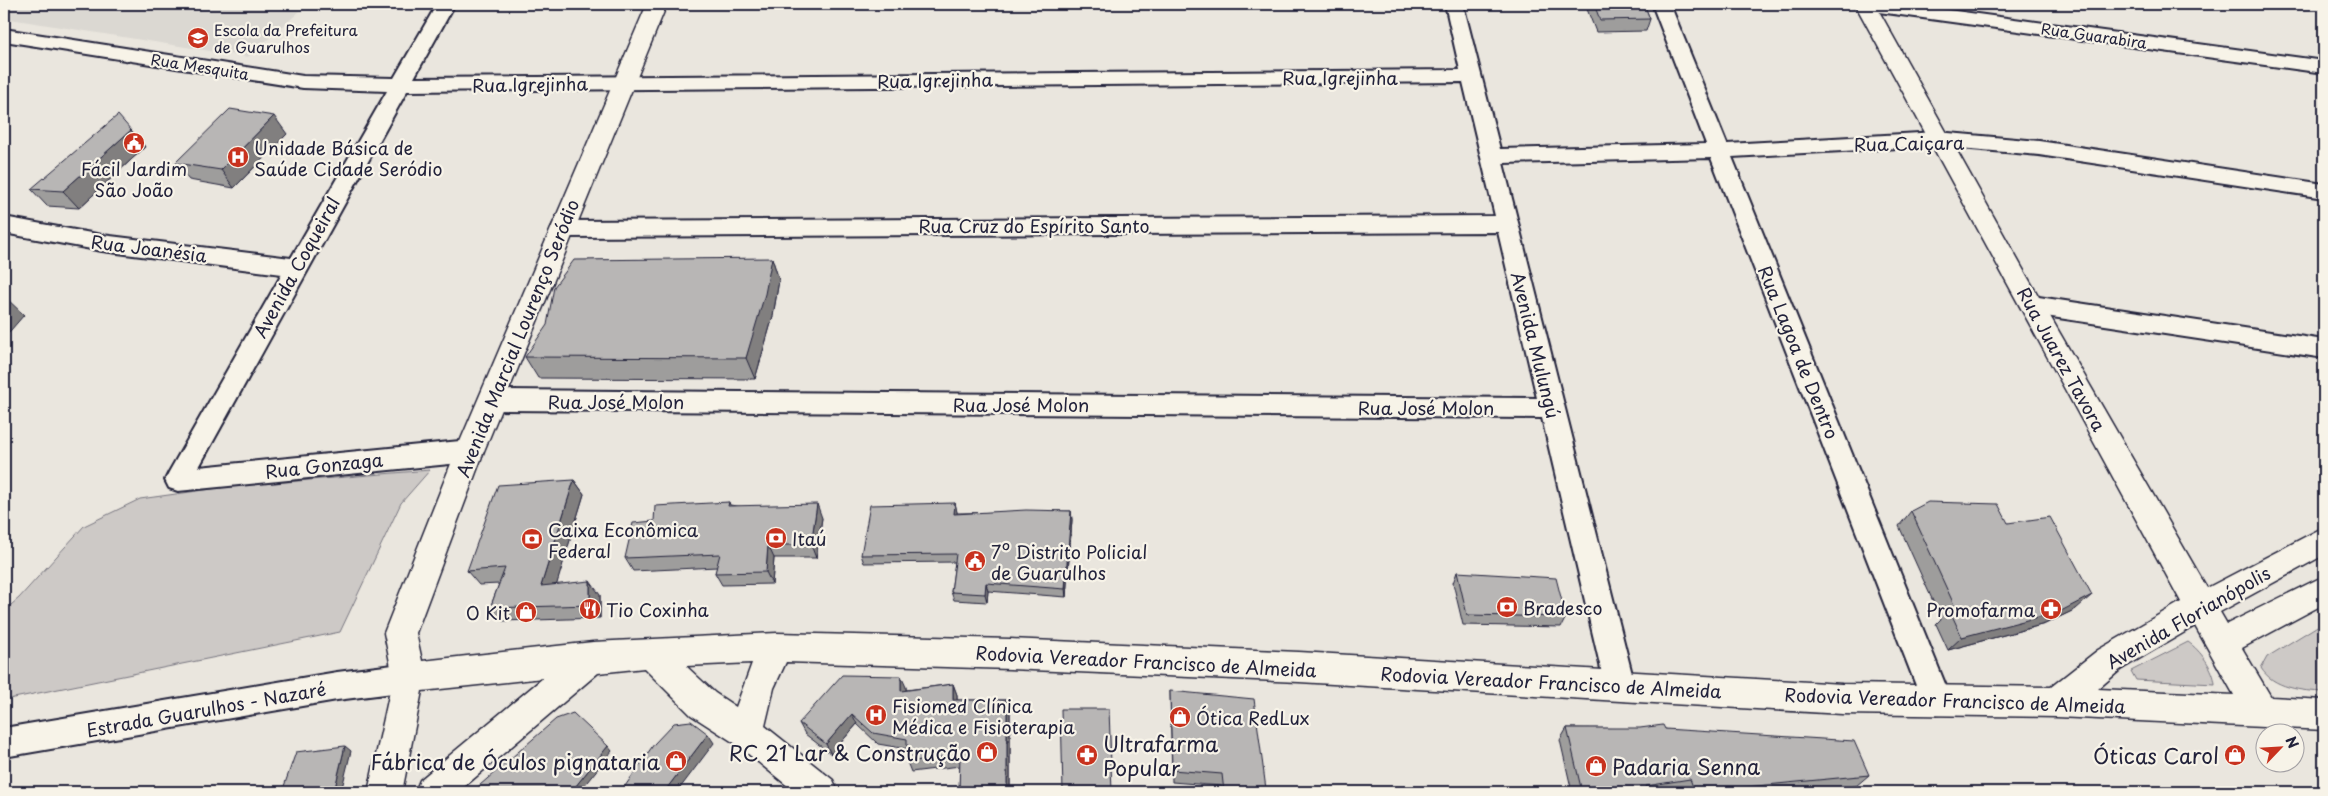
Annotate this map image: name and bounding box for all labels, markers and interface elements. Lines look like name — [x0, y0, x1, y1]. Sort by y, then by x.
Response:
street label: Rua Guarabira — [2040, 16, 2149, 54]
place label: Escola da Prefeitura de Guarulhos — [214, 18, 358, 58]
school or university icon: Escola da Prefeitura de Guarulhos — [186, 26, 210, 50]
street label: Rua Mesquita — [149, 47, 251, 85]
street label: Rua Igrejinha — [1282, 64, 1398, 91]
street label: Rua Igrejinha — [877, 65, 994, 95]
street label: Rua Igrejinha — [472, 69, 589, 99]
street label: Rua Caiçara — [1854, 129, 1965, 157]
public building icon: Fácil Jardim São João — [122, 131, 146, 155]
place label: Unidade Básica de Saúde Cidade Seródio — [254, 134, 443, 182]
hospital icon: Unidade Básica de Saúde Cidade Seródio — [226, 145, 250, 169]
place label: Fácil Jardim São João — [81, 155, 187, 203]
street label: Avenida Coqueiral — [246, 192, 346, 342]
street label: Avenida Marcial Lourenço Seródio — [449, 195, 585, 481]
street label: Rua Cruz do Espírito Santo — [918, 212, 1150, 239]
street label: Rua Joanésia — [90, 227, 209, 269]
street label: Rua Lagoa de Dentro — [1752, 261, 1846, 443]
street label: Avenida Mulungú — [1505, 269, 1567, 421]
street label: Rua Juarez Tavora — [2011, 282, 2113, 436]
street label: Rua José Molon — [548, 388, 684, 415]
street label: Rua José Molon — [953, 391, 1089, 418]
street label: Rua José Molon — [1358, 394, 1494, 421]
street label: Rua Gonzaga — [264, 445, 385, 485]
place label: Caixa Econômica Federal — [548, 516, 699, 564]
place label: Itaú — [792, 525, 827, 552]
bank icon: Itaú — [764, 526, 788, 550]
bank icon: Caixa Econômica Federal — [520, 527, 544, 551]
place label: 7º Distrito Policial de Guarulhos — [991, 538, 1147, 586]
public building icon: 7º Distrito Policial de Guarulhos — [963, 549, 987, 573]
street label: Avenida Florianópolis — [2101, 559, 2275, 675]
place label: Bradesco — [1523, 594, 1602, 621]
bank icon: Bradesco — [1495, 595, 1519, 619]
place label: Tio Coxinha — [606, 596, 710, 623]
place label: Promofarma — [1926, 596, 2036, 623]
restaurant icon: Tio Coxinha — [578, 597, 602, 621]
pharmacy icon: Promofarma — [2039, 597, 2063, 621]
place label: O Kit — [466, 599, 510, 626]
shop icon: O Kit — [514, 600, 538, 624]
street label: Rodovia Vereador Francisco de Almeida — [975, 639, 1318, 683]
street label: Rodovia Vereador Francisco de Almeida — [1380, 660, 1723, 704]
street label: Estrada Guarulhos - Nazaré — [84, 675, 328, 743]
street label: Rodovia Vereador Francisco de Almeida — [1784, 681, 2127, 719]
place label: Fisiomed Clínica Médica e Fisioterapia — [892, 692, 1075, 740]
hospital icon: Fisiomed Clínica Médica e Fisioterapia — [864, 703, 888, 727]
place label: Ótica RedLux — [1196, 704, 1309, 731]
shop icon: Ótica RedLux — [1168, 705, 1192, 729]
north arrow — [2256, 724, 2306, 774]
place label: Ultrafarma Popular — [1103, 727, 1219, 783]
text: N — [2280, 733, 2304, 752]
place label: RC 21 Lar & Construção — [729, 736, 971, 768]
place label: Óticas Carol — [2093, 739, 2219, 771]
shop icon: RC 21 Lar & Construção — [975, 740, 999, 764]
pharmacy icon: Ultrafarma Popular — [1075, 743, 1099, 767]
shop icon: Óticas Carol — [2223, 743, 2247, 767]
place label: Fábrica de Óculos pignataria — [370, 745, 661, 777]
shop icon: Fábrica de Óculos pignataria — [664, 749, 688, 773]
place label: Padaria Senna — [1612, 750, 1760, 782]
shop icon: Padaria Senna — [1584, 754, 1608, 778]

